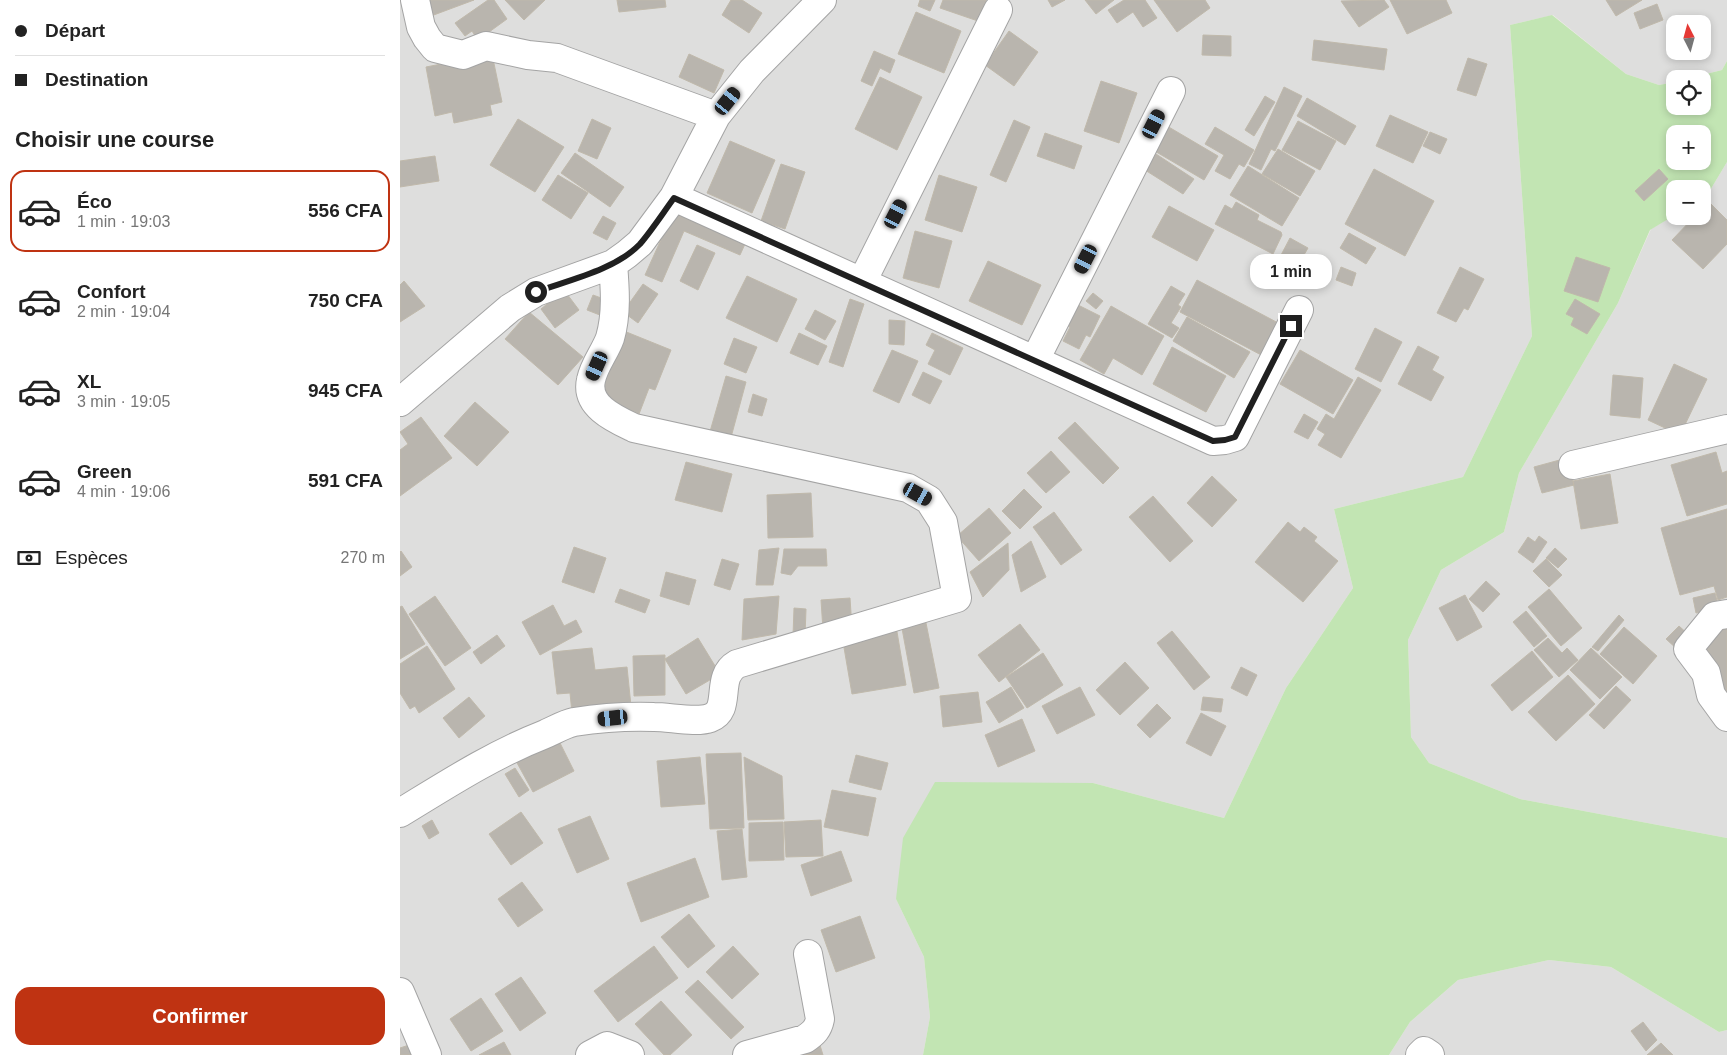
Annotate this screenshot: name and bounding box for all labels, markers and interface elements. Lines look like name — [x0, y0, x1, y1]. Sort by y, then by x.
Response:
north arrow — [1666, 15, 1711, 60]
map controls — [1666, 15, 1711, 225]
text: Départ — [45, 20, 105, 41]
text: Destination — [45, 69, 148, 90]
button: locate — [1666, 70, 1711, 115]
car — [712, 85, 743, 117]
car — [1140, 107, 1167, 141]
button: + — [1666, 125, 1711, 170]
text: Choisir une course — [15, 127, 214, 152]
button: − — [1666, 180, 1711, 225]
icon: car — [17, 189, 62, 234]
text: Éco — [77, 191, 112, 212]
car — [882, 197, 909, 231]
text: 556 CFA — [308, 200, 383, 221]
text: 1 min · 19:03 — [77, 213, 170, 230]
car — [1072, 242, 1099, 276]
callout: 1 min — [1250, 254, 1332, 288]
text: 1 min — [1270, 263, 1312, 280]
icon: car — [17, 279, 62, 324]
text: Confort — [77, 281, 146, 302]
route start — [525, 281, 547, 303]
text: 750 CFA — [308, 290, 383, 311]
text: 2 min · 19:04 — [77, 303, 170, 320]
route end — [1280, 315, 1302, 337]
car — [584, 349, 609, 383]
icon: car — [17, 369, 62, 414]
text: XL — [77, 371, 101, 392]
text: 945 CFA — [308, 380, 383, 401]
text: 3 min · 19:05 — [77, 393, 170, 410]
icon: car — [17, 459, 62, 504]
text: Green — [77, 461, 132, 482]
text: 591 CFA — [308, 470, 383, 491]
car — [901, 480, 934, 508]
text: 4 min · 19:06 — [77, 483, 170, 500]
icon: cash — [15, 544, 43, 572]
text: Espèces — [55, 547, 128, 568]
text: 270 m — [341, 549, 385, 566]
car — [597, 709, 628, 727]
button: Confirmer — [15, 987, 385, 1045]

